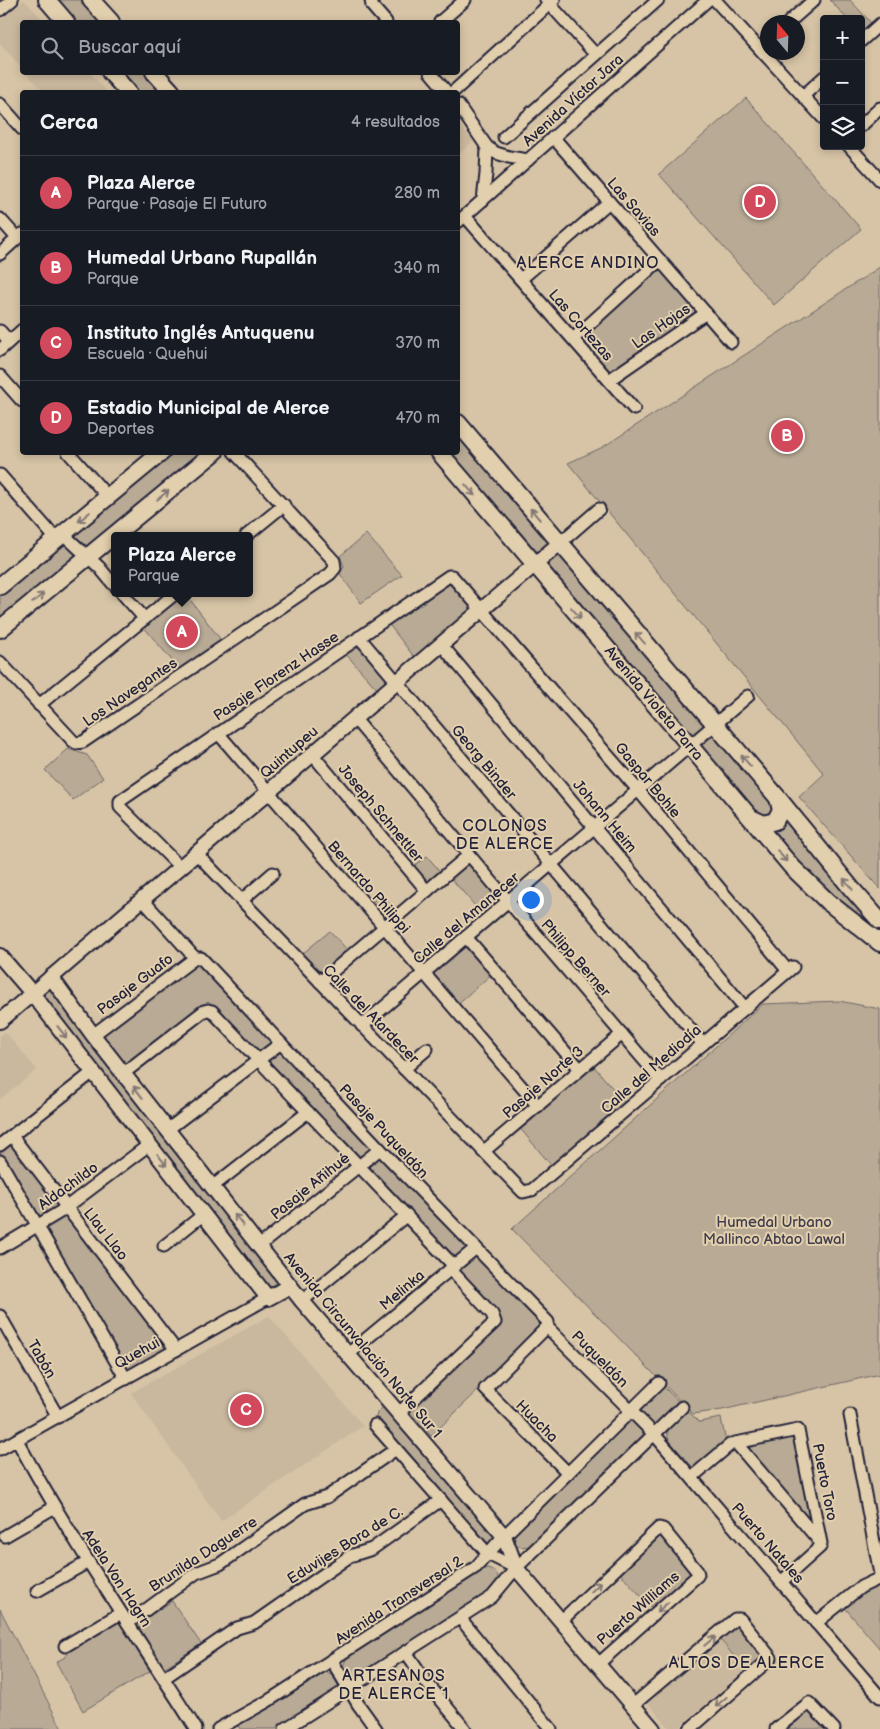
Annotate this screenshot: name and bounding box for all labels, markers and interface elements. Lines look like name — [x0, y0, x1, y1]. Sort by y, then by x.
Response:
north arrow — [760, 15, 805, 60]
map controls — [820, 15, 865, 150]
button: + — [820, 15, 865, 60]
search box — [20, 20, 460, 75]
icon: search — [38, 34, 66, 62]
text: Buscar aquí — [78, 36, 181, 59]
street label: Avenida Víctor Jara — [519, 50, 628, 151]
button: − — [820, 60, 865, 105]
button: layers — [820, 105, 865, 150]
text: Cerca — [40, 110, 98, 135]
text: 4 resultados — [351, 113, 440, 132]
text: Plaza Alerce — [87, 172, 195, 195]
street label: Las Savias — [603, 174, 665, 241]
pin: D — [744, 183, 776, 221]
text: A — [51, 184, 61, 203]
text: 280 m — [394, 184, 440, 203]
text: Parque · Pasaje El Futuro — [87, 195, 267, 214]
text: Humedal Urbano Rupallán — [87, 247, 317, 270]
district label: ALERCE ANDINO — [517, 254, 659, 273]
text: B — [50, 259, 62, 278]
text: 340 m — [393, 259, 440, 278]
text: Parque — [87, 270, 139, 289]
street label: Las Cortezas — [544, 286, 617, 366]
street label: Las Hojas — [628, 299, 695, 353]
text: Instituto Inglés Antuquenu — [87, 322, 314, 345]
text: C — [50, 334, 62, 353]
text: 370 m — [395, 334, 440, 353]
text: Escuela · Quehui — [87, 345, 208, 364]
text: Estadio Municipal de Alerce — [87, 397, 329, 420]
text: D — [50, 409, 62, 428]
text: 470 m — [395, 409, 440, 428]
pin: B — [771, 417, 803, 455]
text: Deportes — [87, 420, 154, 439]
one-way arrow — [464, 483, 476, 496]
one-way arrow — [156, 490, 169, 501]
one-way arrow — [530, 507, 541, 520]
one-way arrow — [77, 512, 90, 523]
popup — [111, 532, 253, 597]
text: Plaza Alerce — [128, 544, 236, 567]
text: Parque — [128, 567, 180, 586]
one-way arrow — [31, 593, 44, 604]
one-way arrow — [571, 606, 582, 619]
pin: A — [166, 613, 198, 651]
street label: Pasaje Florenz Hasse — [210, 627, 343, 725]
one-way arrow — [635, 631, 646, 644]
street label: Avenida Violeta Parra — [600, 642, 707, 765]
street label: Los Navegantes — [79, 653, 182, 731]
street label: Georg Binder — [447, 721, 521, 804]
street label: Quintupeu — [256, 722, 322, 783]
street label: Gaspar Bohle — [610, 739, 685, 822]
one-way arrow — [741, 755, 752, 768]
street label: Joseph Schnettler — [334, 760, 428, 867]
street label: Johann Heim — [569, 776, 641, 857]
district label: COLONOS DE ALERCE — [456, 817, 554, 854]
street label: Bernardo Philippi — [323, 837, 414, 938]
one-way arrow — [777, 849, 788, 862]
street label: Calle del Amanecer — [409, 868, 524, 968]
one-way arrow — [842, 878, 853, 891]
your location — [518, 887, 544, 913]
street label: Philipp Berner — [537, 916, 615, 1002]
street label: Pasaje Guafo — [93, 950, 177, 1019]
street label: Calle del Atardecer — [319, 961, 423, 1068]
street label: Calle del Mediodía — [597, 1021, 705, 1118]
one-way arrow — [56, 1025, 67, 1038]
street label: Pasaje Norte 3 — [499, 1042, 588, 1123]
street label: Pasaje Puqueldón — [335, 1080, 432, 1183]
one-way arrow — [133, 1086, 144, 1099]
street label: Pasaje Añihué — [267, 1149, 354, 1224]
one-way arrow — [157, 1153, 167, 1167]
street label: Aldachildo — [35, 1158, 102, 1215]
street label: Llau Llao — [79, 1204, 132, 1264]
park label: Humedal Urbano Mallinco Abtao Lawal — [703, 1213, 845, 1249]
one-way arrow — [233, 1214, 244, 1227]
street label: Avenida Circunvalación Norte Sur 1 — [279, 1249, 446, 1442]
street label: Melinka — [376, 1266, 429, 1315]
street label: Puqueldón — [567, 1327, 632, 1392]
street label: Quehui — [111, 1333, 163, 1374]
street label: Tabón — [23, 1337, 60, 1382]
pin: C — [230, 1391, 262, 1429]
street label: Huacha — [511, 1396, 562, 1447]
street label: Puerto Toro — [808, 1442, 841, 1522]
street label: Puerto Natales — [727, 1499, 808, 1588]
street label: Eduvijes Bora de C. — [284, 1502, 407, 1589]
street label: Brunilda Daguerre — [146, 1512, 261, 1596]
street label: Adela Von Hagrn — [78, 1526, 155, 1631]
street label: Avenida Transversal 2 — [332, 1552, 467, 1649]
street label: Puerto Williams — [593, 1567, 684, 1649]
one-way arrow — [590, 1581, 602, 1593]
one-way arrow — [656, 1601, 669, 1612]
one-way arrow — [703, 1635, 716, 1646]
district label: ALTOS DE ALERCE — [669, 1654, 825, 1673]
district label: ARTESANOS DE ALERCE 1 — [339, 1667, 449, 1704]
one-way arrow — [715, 1696, 728, 1708]

